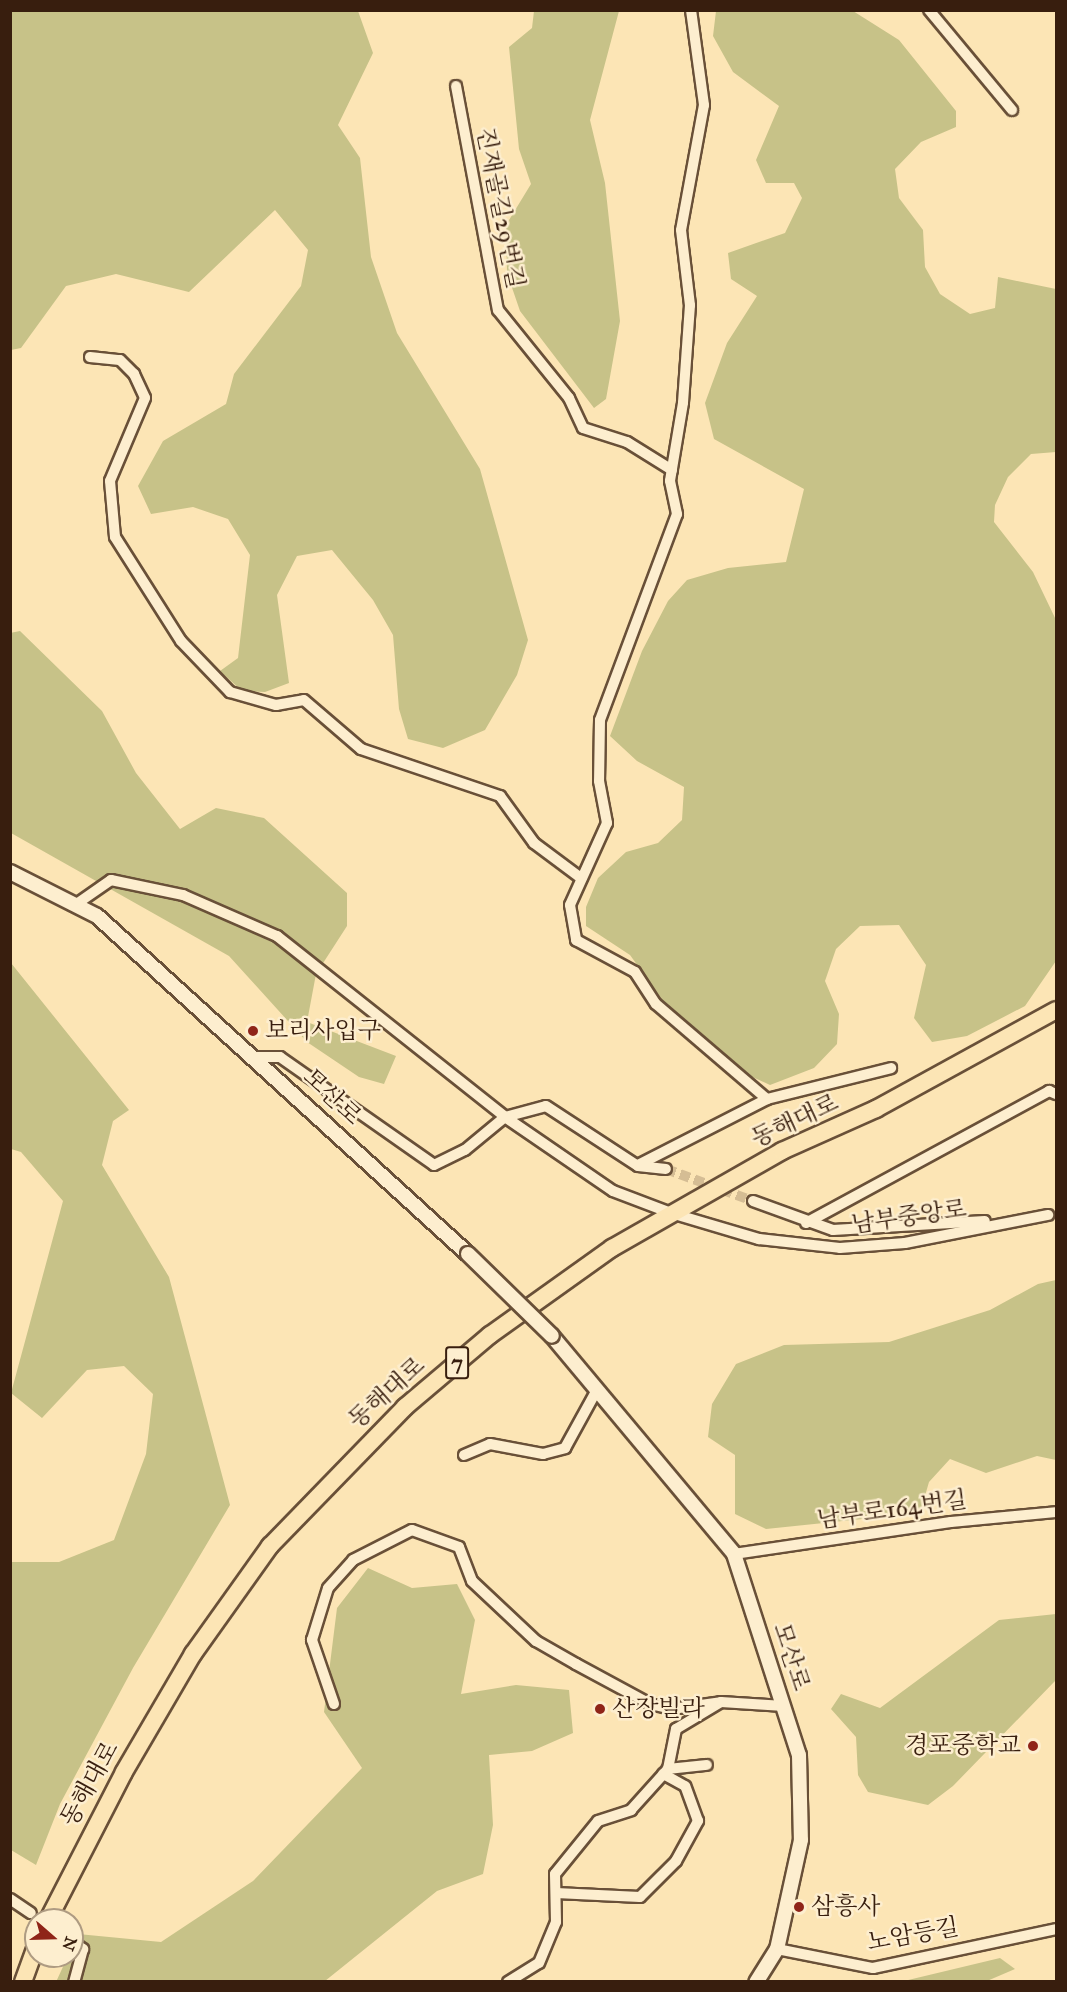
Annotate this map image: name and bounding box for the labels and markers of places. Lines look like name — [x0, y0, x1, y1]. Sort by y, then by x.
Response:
place label: 보리사입구 — [265, 1017, 381, 1045]
marker: 보리사입구 — [246, 1024, 260, 1038]
place label: 산장빌라 — [612, 1695, 705, 1723]
marker: 산장빌라 — [593, 1702, 607, 1716]
place label: 경포중학교 — [905, 1732, 1021, 1760]
marker: 경포중학교 — [1026, 1739, 1040, 1753]
place label: 삼흥사 — [811, 1893, 881, 1921]
marker: 삼흥사 — [792, 1900, 806, 1914]

